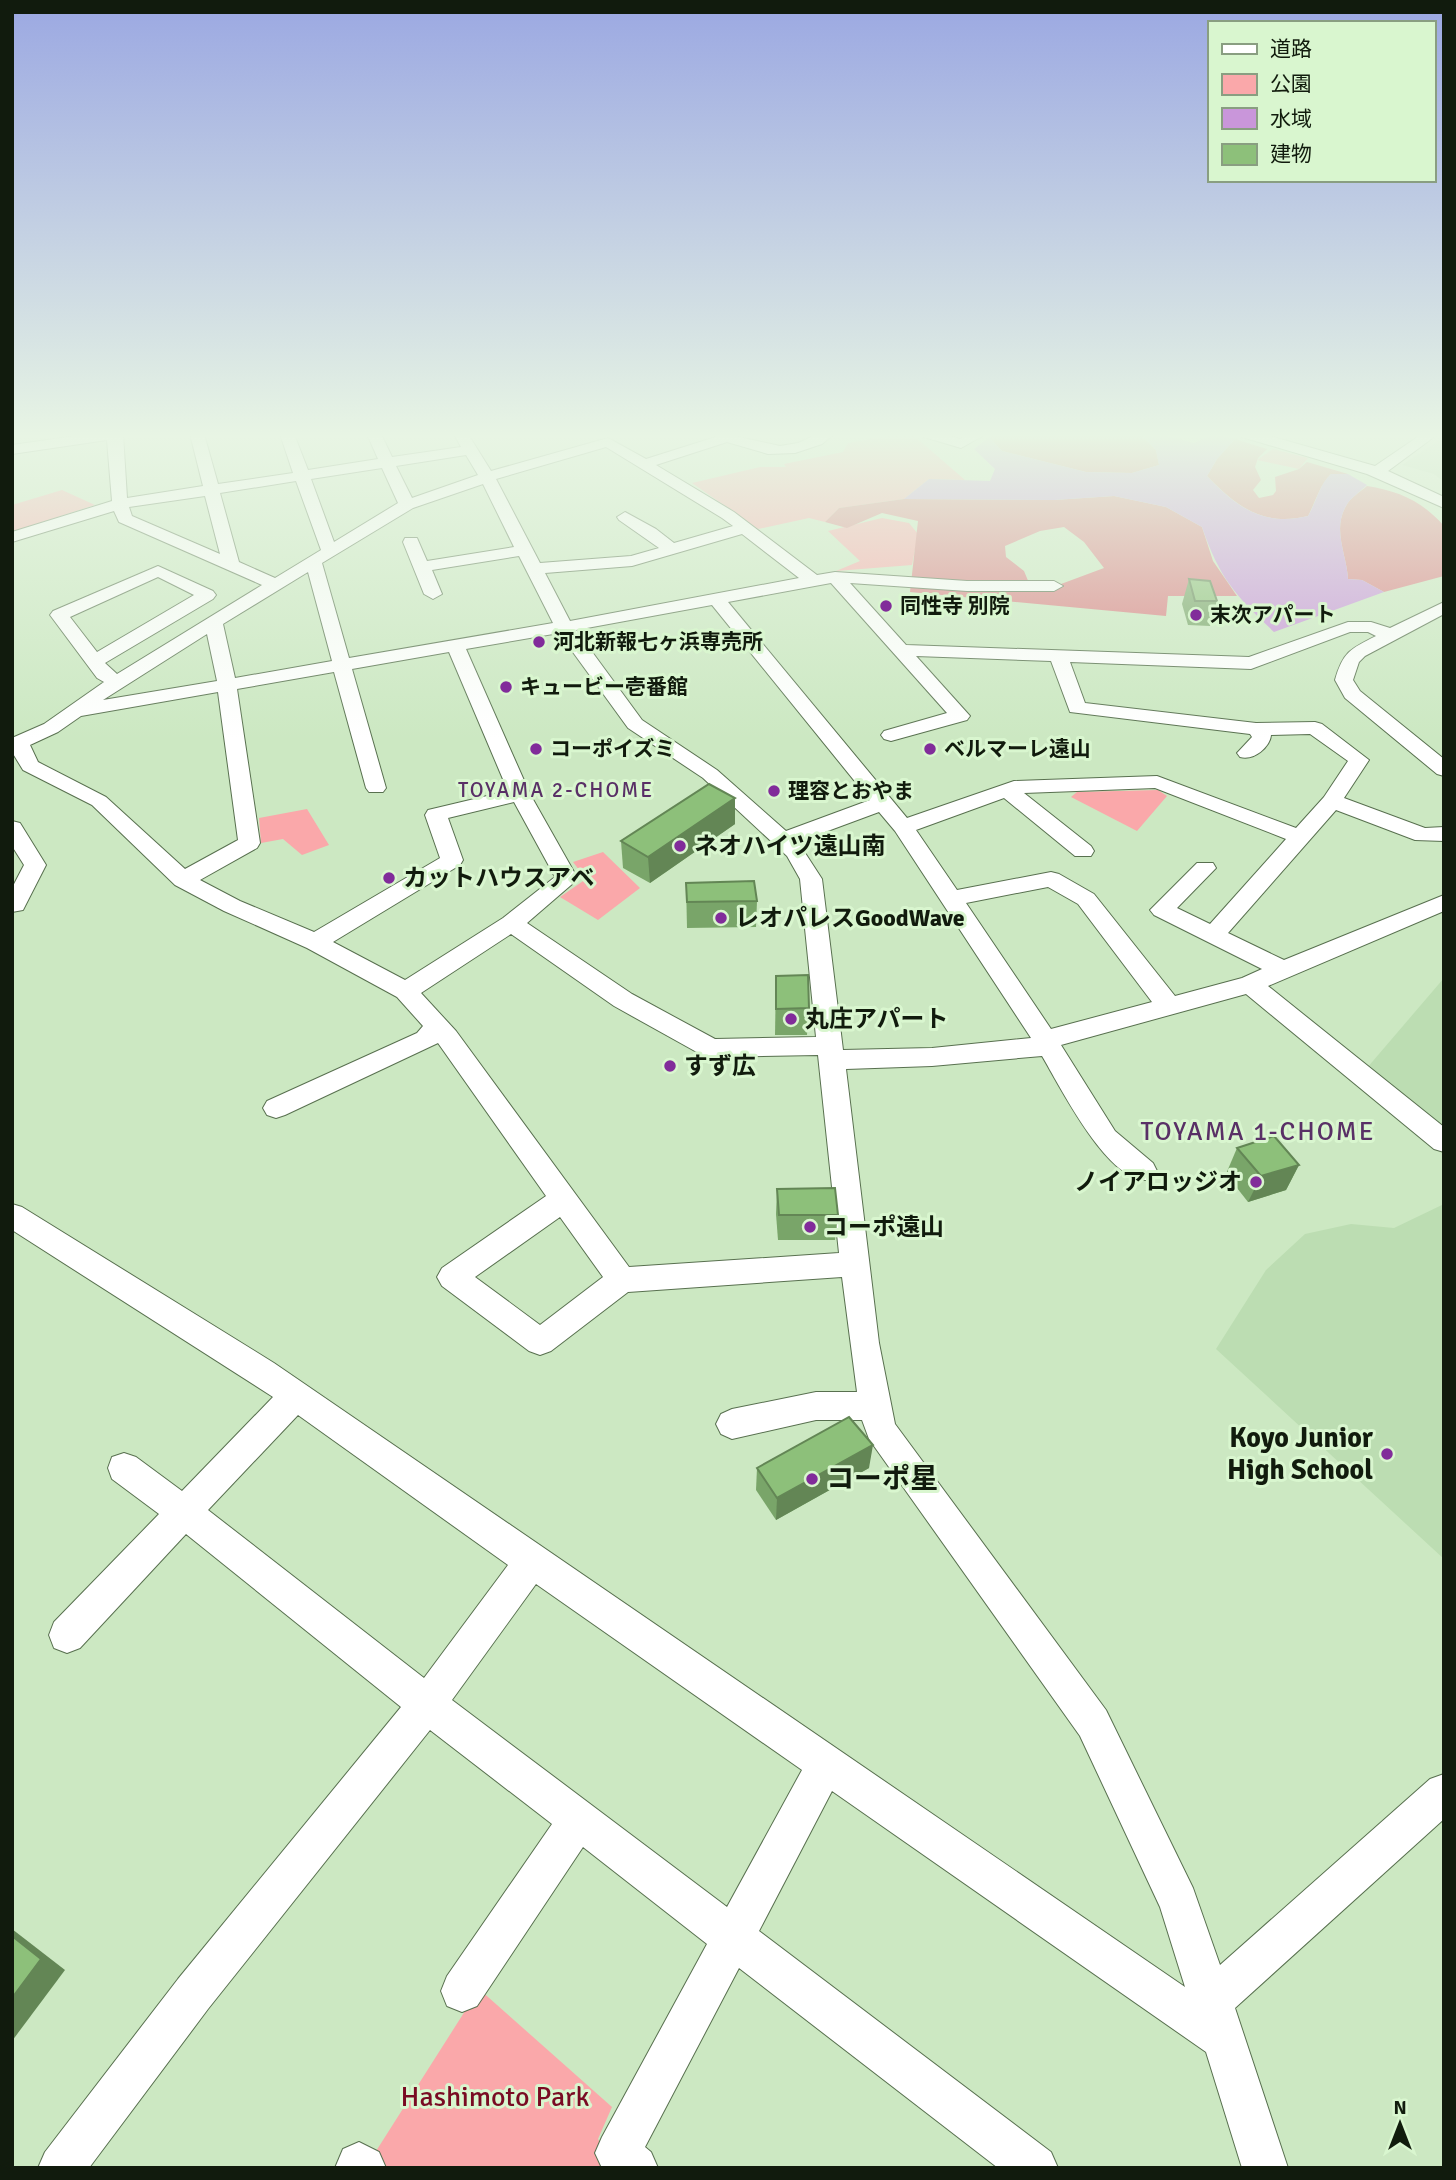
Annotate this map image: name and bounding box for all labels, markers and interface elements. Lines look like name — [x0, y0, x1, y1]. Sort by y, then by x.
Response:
legend — [1208, 21, 1435, 182]
text: 道路 — [1270, 36, 1312, 62]
text: 公園 — [1270, 71, 1312, 97]
text: 水域 — [1270, 106, 1312, 132]
text: 建物 — [1270, 141, 1312, 167]
place label: 同性寺 別院 — [900, 593, 1010, 619]
marker: 同性寺 別院 — [878, 598, 894, 614]
place label: 末次アパート — [1210, 602, 1336, 628]
marker: 末次アパート — [1188, 607, 1204, 623]
place label: 河北新報七ヶ浜専売所 — [553, 629, 763, 655]
marker: 河北新報七ヶ浜専売所 — [531, 634, 547, 650]
place label: キュービー壱番館 — [520, 674, 688, 700]
marker: キュービー壱番館 — [498, 679, 514, 695]
place label: コーポイズミ — [550, 736, 675, 762]
place label: ベルマーレ遠山 — [944, 736, 1091, 762]
marker: コーポイズミ — [528, 741, 544, 757]
marker: ベルマーレ遠山 — [922, 741, 938, 757]
district label: TOYAMA 2-CHOME — [458, 777, 654, 803]
place label: 理容とおやま — [788, 778, 914, 804]
marker: 理容とおやま — [766, 783, 782, 799]
place label: ネオハイツ遠山南 — [694, 831, 886, 861]
marker: ネオハイツ遠山南 — [672, 838, 688, 854]
place label: カットハウスアベ — [403, 863, 595, 893]
marker: カットハウスアベ — [381, 870, 397, 886]
place label: レオパレスGoodWave — [735, 903, 965, 933]
marker: レオパレスGoodWave — [713, 910, 729, 926]
place label: 丸庄アパート — [805, 1004, 949, 1034]
marker: 丸庄アパート — [783, 1011, 799, 1027]
place label: すず広 — [684, 1051, 756, 1081]
marker: すず広 — [662, 1058, 678, 1074]
district label: TOYAMA 1-CHOME — [1140, 1116, 1376, 1148]
place label: ノイアロッジオ — [1074, 1167, 1242, 1197]
marker: ノイアロッジオ — [1248, 1174, 1264, 1190]
place label: コーポ遠山 — [824, 1212, 944, 1242]
marker: コーポ遠山 — [802, 1219, 818, 1235]
place label: Koyo Junior High School — [1227, 1421, 1374, 1487]
marker: Koyo Junior High School — [1379, 1446, 1395, 1462]
place label: コーポ星 — [826, 1462, 938, 1496]
marker: コーポ星 — [804, 1471, 820, 1487]
park label: Hashimoto Park — [401, 2080, 589, 2114]
north arrow — [1365, 2089, 1435, 2159]
text: N — [1393, 2096, 1407, 2120]

